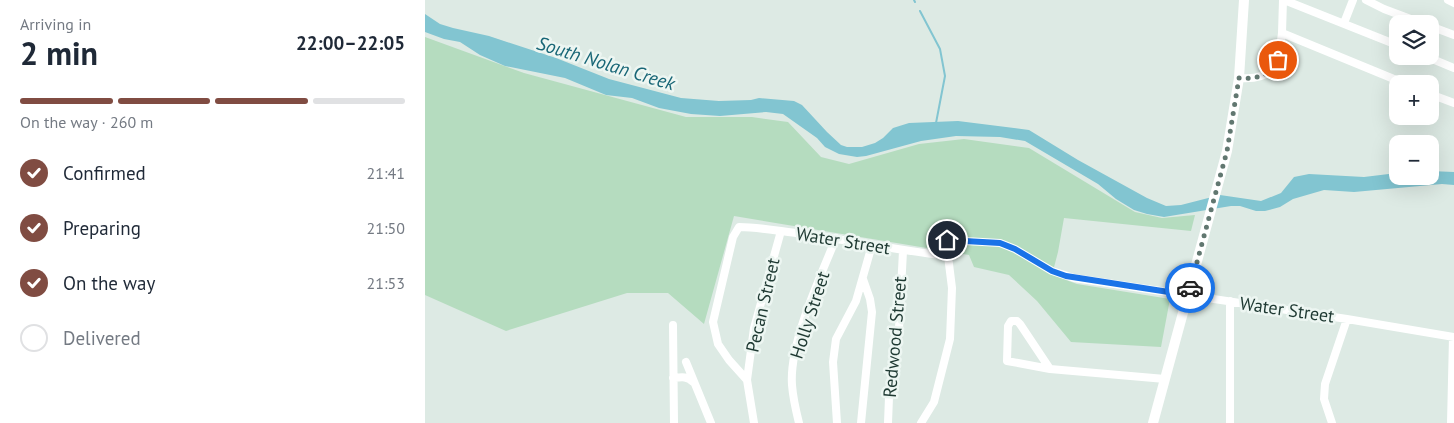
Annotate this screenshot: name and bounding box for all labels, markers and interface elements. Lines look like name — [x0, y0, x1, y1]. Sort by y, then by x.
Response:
text: Arriving in — [20, 14, 91, 34]
map controls — [1389, 15, 1439, 185]
button: layers — [1389, 15, 1439, 65]
text: 22:00–22:05 — [296, 31, 405, 55]
water label: South Nolan Creek — [534, 31, 679, 96]
text: 2 min — [20, 32, 98, 74]
pin — [1257, 39, 1299, 81]
icon: bag — [1264, 46, 1292, 74]
button: + — [1389, 75, 1439, 125]
text: On the way · 260 m — [20, 112, 153, 132]
button: − — [1389, 135, 1439, 185]
icon: check — [20, 159, 48, 187]
text: Confirmed — [63, 161, 146, 185]
text: 21:41 — [367, 163, 405, 183]
icon: check — [20, 214, 48, 242]
text: Preparing — [63, 216, 141, 240]
text: 21:50 — [367, 218, 405, 238]
pin — [926, 219, 968, 261]
street label: Water Street — [794, 222, 892, 259]
icon: home — [933, 226, 961, 254]
street label: Pecan Street — [741, 256, 785, 354]
courier — [1165, 263, 1215, 313]
street label: Holly Street — [785, 268, 834, 362]
icon: check — [20, 269, 48, 297]
text: On the way — [63, 271, 155, 295]
text: 21:53 — [367, 273, 405, 293]
icon: car — [1176, 274, 1204, 302]
street label: Redwood Street — [878, 275, 911, 398]
street label: Water Street — [1238, 292, 1336, 328]
text: Delivered — [63, 326, 141, 350]

